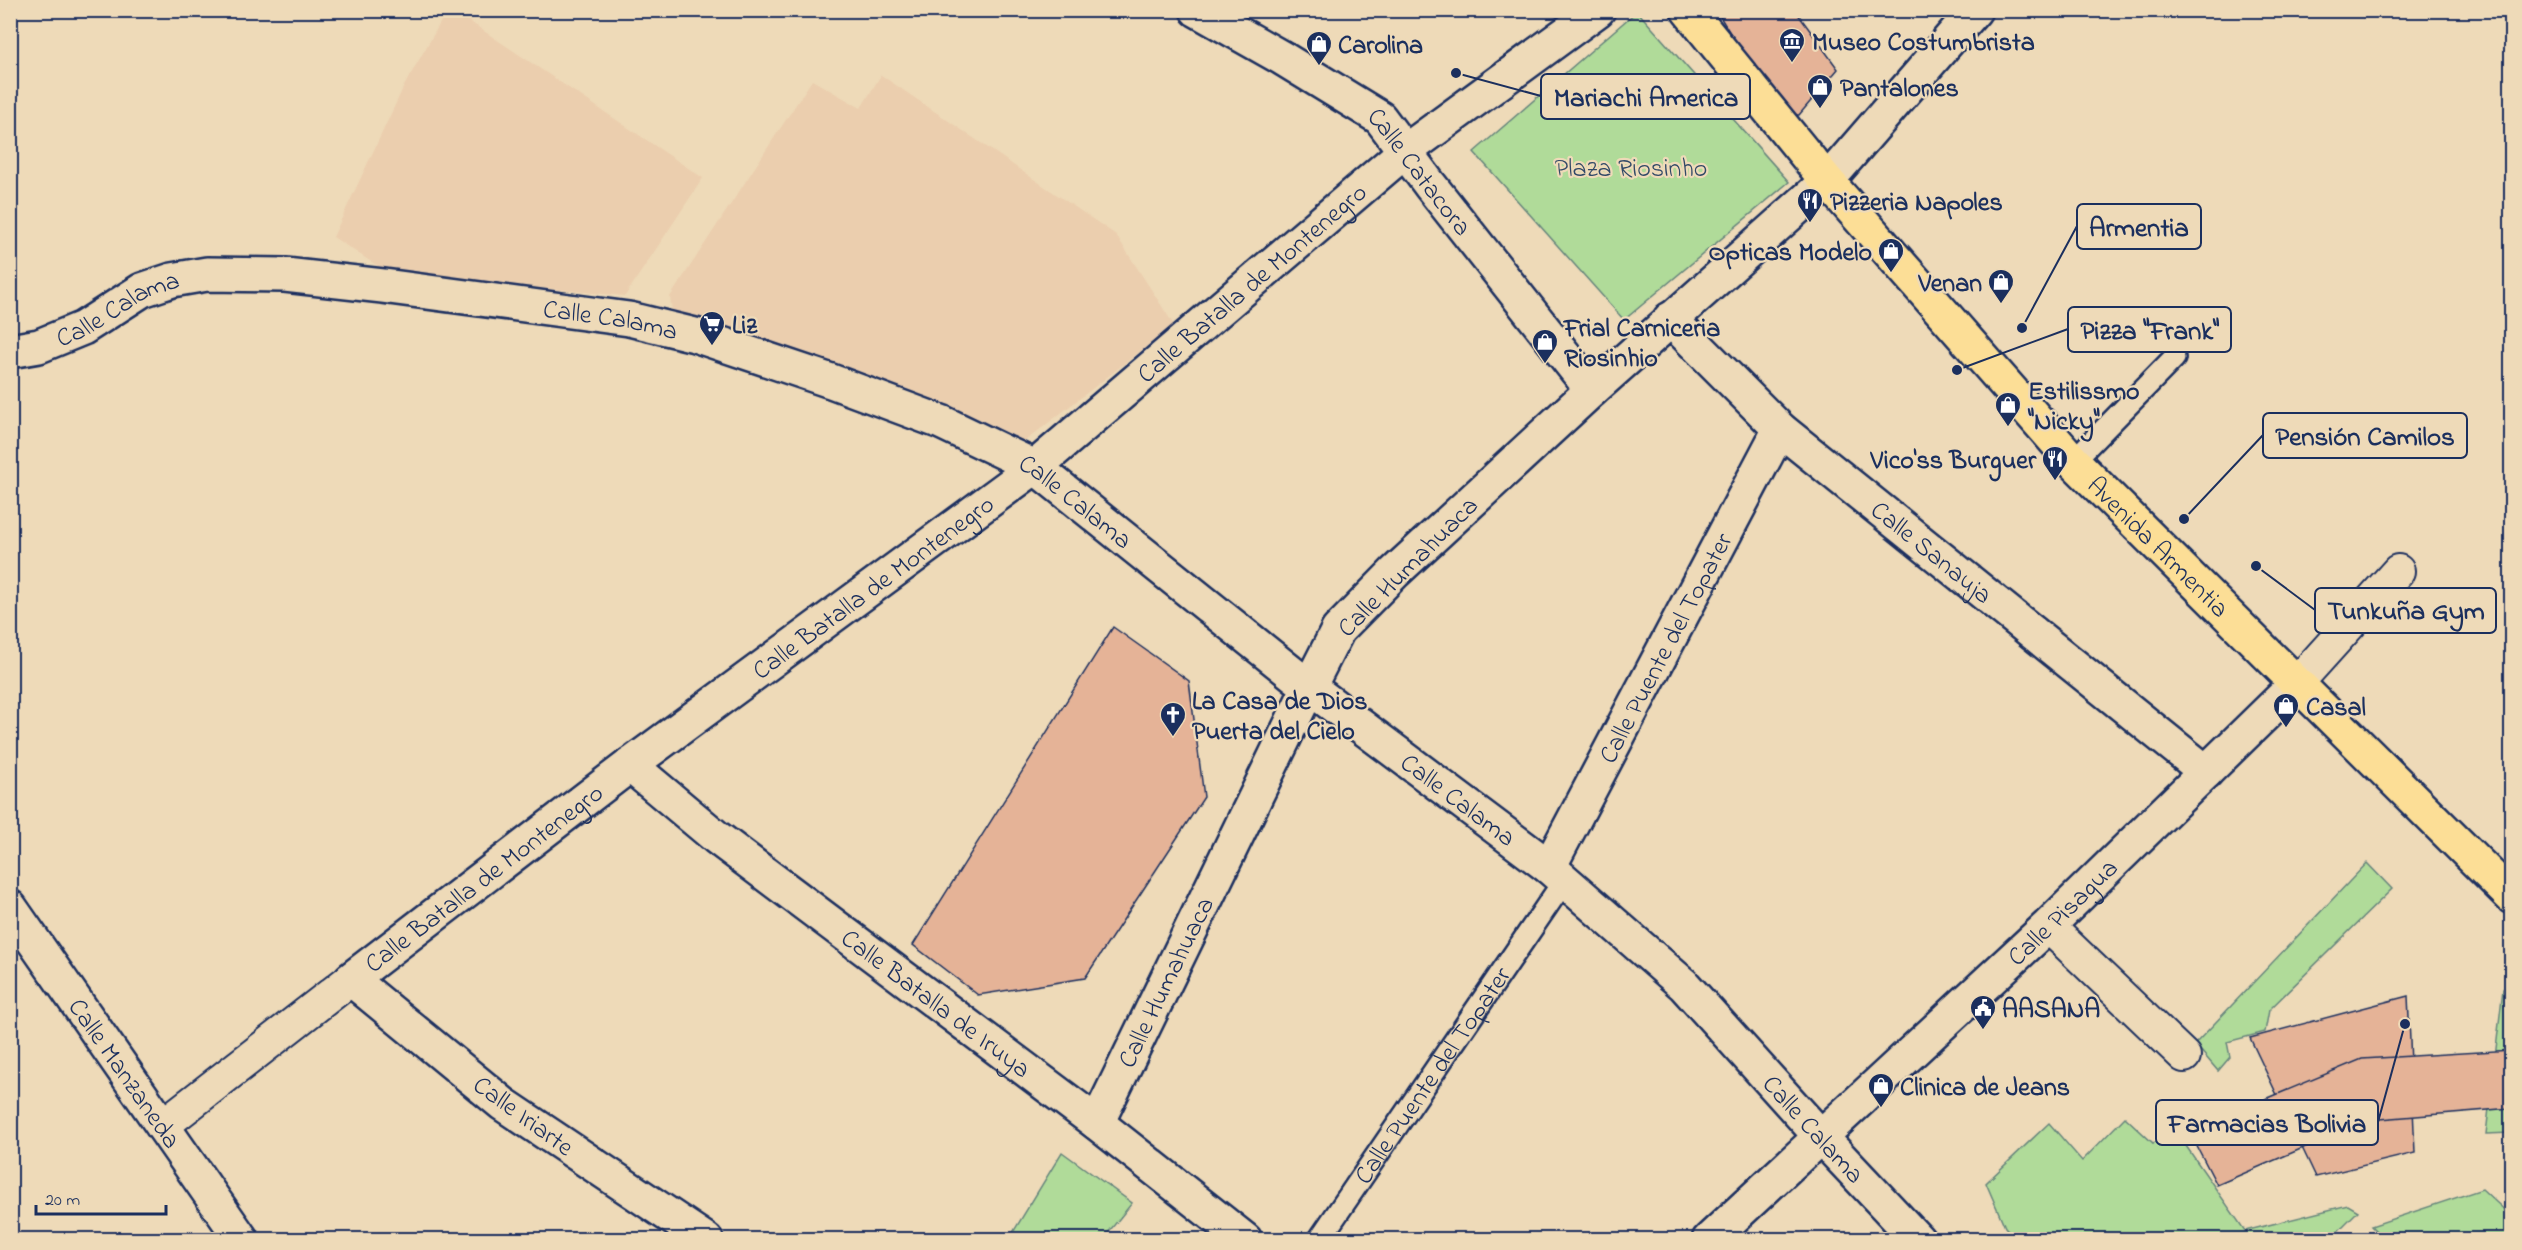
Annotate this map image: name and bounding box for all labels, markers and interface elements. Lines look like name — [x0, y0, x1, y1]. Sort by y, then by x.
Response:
place label: Museo Costumbrista — [1812, 25, 2035, 63]
museum icon: Museo Costumbrista — [1777, 26, 1807, 64]
place label: Carolina — [1338, 28, 1423, 66]
shop icon: Carolina — [1304, 29, 1334, 67]
place label: Pantalones — [1840, 71, 1959, 109]
shop icon: Pantalones — [1805, 72, 1835, 110]
callout: Mariachi America — [1541, 74, 1750, 119]
text: Mariachi America — [1554, 80, 1738, 119]
street label: Calle Catacora — [1360, 99, 1480, 245]
park label: Plaza Riosinho — [1555, 151, 1707, 189]
street label: Calle Batalla de Montenegro — [1130, 175, 1377, 394]
place label: Pizzeria Napoles — [1830, 185, 2003, 223]
restaurant icon: Pizzeria Napoles — [1795, 186, 1825, 224]
callout: Armentia — [2077, 204, 2201, 249]
text: Armentia — [2089, 210, 2189, 249]
place label: Opticas Modelo — [1709, 235, 1872, 273]
shop icon: Opticas Modelo — [1876, 236, 1906, 274]
street label: Calle Calama — [51, 263, 185, 359]
place label: Venan — [1917, 266, 1982, 304]
shop icon: Venan — [1986, 267, 2016, 305]
street label: Calle Calama — [541, 292, 681, 352]
callout: Pizza "Frank" — [2068, 307, 2231, 352]
place label: Liz — [732, 308, 758, 346]
supermarket icon: Liz — [697, 309, 727, 347]
place label: Frial Carniceria Riosinhio — [1562, 311, 1720, 379]
text: Pizza "Frank" — [2081, 313, 2220, 352]
shop icon: Frial Carniceria Riosinhio — [1530, 327, 1560, 365]
place label: Estilissmo "Nicky" — [2027, 374, 2140, 442]
shop icon: Estilissmo "Nicky" — [1993, 390, 2023, 428]
callout: Pensión Camilos — [2263, 413, 2467, 458]
text: Pensión Camilos — [2275, 419, 2455, 458]
place label: Vico'ss Burguer — [1870, 443, 2037, 482]
restaurant icon: Vico'ss Burguer — [2040, 444, 2070, 482]
street label: Calle Calama — [1012, 446, 1139, 560]
street label: Avenida Armentia — [2077, 469, 2237, 628]
street label: Calle Batalla de Montenegro — [746, 487, 1003, 691]
street label: Calle Humahuaca — [1330, 489, 1488, 647]
street label: Calle Sanauja — [1861, 493, 1999, 615]
street label: Calle Puente del Topater — [1591, 526, 1744, 771]
callout: Tunkuña Gym — [2315, 588, 2496, 633]
text: Tunkuña Gym — [2327, 593, 2485, 632]
place label: La Casa de Dios Puerta del Cielo — [1192, 684, 1368, 752]
place label: Casal — [2306, 690, 2366, 728]
shop icon: Casal — [2271, 691, 2301, 729]
church icon: La Casa de Dios Puerta del Cielo — [1158, 700, 1188, 738]
street label: Calle Calama — [1391, 746, 1523, 858]
street label: Calle Batalla de Montenegro — [358, 776, 613, 984]
street label: Calle Pisagua — [2000, 851, 2128, 977]
street label: Calle Humahuaca — [1110, 891, 1226, 1075]
street label: Calle Batalla de Iruya — [832, 921, 1038, 1089]
street label: Calle Puente del Topater — [1346, 959, 1523, 1193]
street label: Calle Manzaneda — [57, 991, 189, 1158]
place label: AASANA — [2002, 992, 2100, 1030]
public building icon: AASANA — [1968, 993, 1998, 1031]
street label: Calle Iriarte — [464, 1068, 581, 1167]
street label: Calle Calama — [1752, 1068, 1872, 1194]
place label: Clinica de Jeans — [1900, 1070, 2070, 1108]
shop icon: Clinica de Jeans — [1866, 1071, 1896, 1109]
callout: Farmacias Bolivia — [2156, 1100, 2378, 1145]
text: Farmacias Bolivia — [2166, 1106, 2366, 1145]
scale bar — [36, 1178, 166, 1216]
text: 20 m — [45, 1188, 80, 1214]

